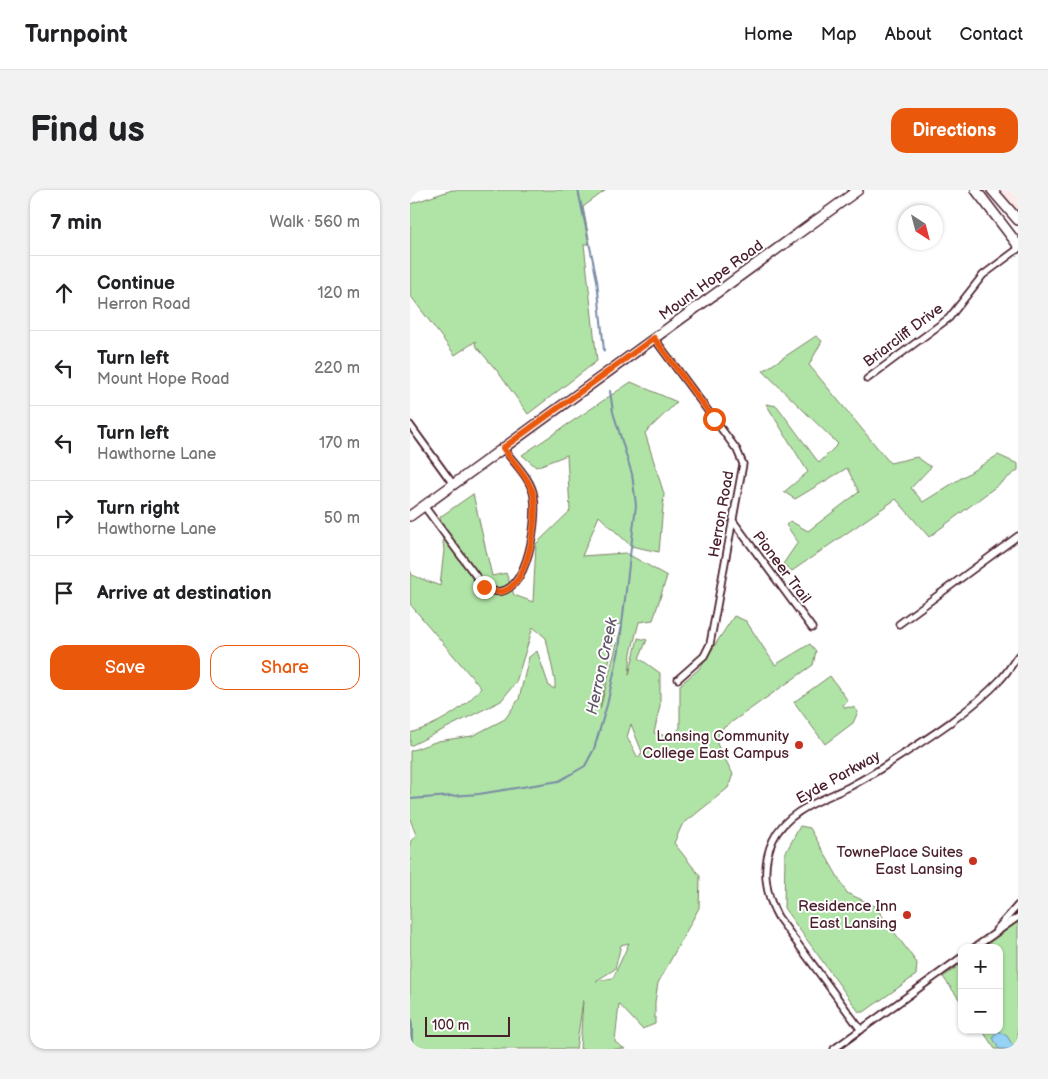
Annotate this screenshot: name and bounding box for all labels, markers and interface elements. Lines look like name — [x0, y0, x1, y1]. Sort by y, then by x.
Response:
text: Turnpoint — [25, 20, 128, 49]
text: Home — [744, 24, 793, 45]
text: Map — [821, 24, 857, 45]
text: About — [885, 24, 932, 45]
text: Contact — [960, 24, 1023, 45]
button: Directions — [891, 108, 1018, 153]
text: Find us — [30, 109, 145, 152]
north arrow — [898, 205, 943, 250]
text: 7 min — [50, 210, 102, 235]
text: Walk · 560 m — [270, 213, 360, 232]
street label: Mount Hope Road — [655, 236, 767, 325]
text: Continue — [97, 272, 175, 295]
icon: ahead — [50, 279, 78, 307]
text: 120 m — [317, 284, 360, 303]
text: Herron Road — [97, 295, 191, 314]
street label: Briarcliff Drive — [860, 299, 947, 372]
text: Turn left — [97, 347, 169, 370]
icon: left — [50, 354, 78, 382]
text: 220 m — [314, 359, 360, 378]
text: Mount Hope Road — [97, 370, 229, 389]
route start — [703, 408, 726, 431]
text: Turn left — [97, 422, 169, 445]
icon: left — [50, 429, 78, 457]
text: 170 m — [319, 434, 360, 453]
text: Hawthorne Lane — [97, 445, 216, 464]
street label: Herron Road — [705, 469, 738, 559]
text: Turn right — [97, 497, 180, 520]
icon: right — [50, 504, 78, 532]
text: 50 m — [324, 509, 360, 528]
text: Hawthorne Lane — [97, 520, 216, 539]
street label: Pioneer Trail — [748, 527, 815, 607]
route end — [473, 576, 496, 599]
icon: arrive — [50, 579, 78, 607]
text: Arrive at destination — [97, 582, 272, 605]
water label: Herron Creek — [583, 615, 622, 716]
button: Save — [50, 645, 200, 690]
button: Share — [210, 645, 360, 690]
place label: Lansing Community College East Campus — [642, 727, 790, 763]
marker: Lansing Community College East Campus — [793, 739, 805, 751]
street label: Eyde Parkway — [793, 746, 884, 808]
place label: TownePlace Suites East Lansing — [837, 843, 964, 879]
marker: TownePlace Suites East Lansing — [967, 855, 979, 867]
place label: Residence Inn East Lansing — [798, 897, 897, 933]
marker: Residence Inn East Lansing — [901, 909, 913, 921]
map controls — [958, 944, 1003, 1034]
button: + — [958, 944, 1003, 989]
button: − — [958, 989, 1003, 1034]
scale bar — [425, 1014, 510, 1037]
text: 100 m — [432, 1017, 469, 1034]

